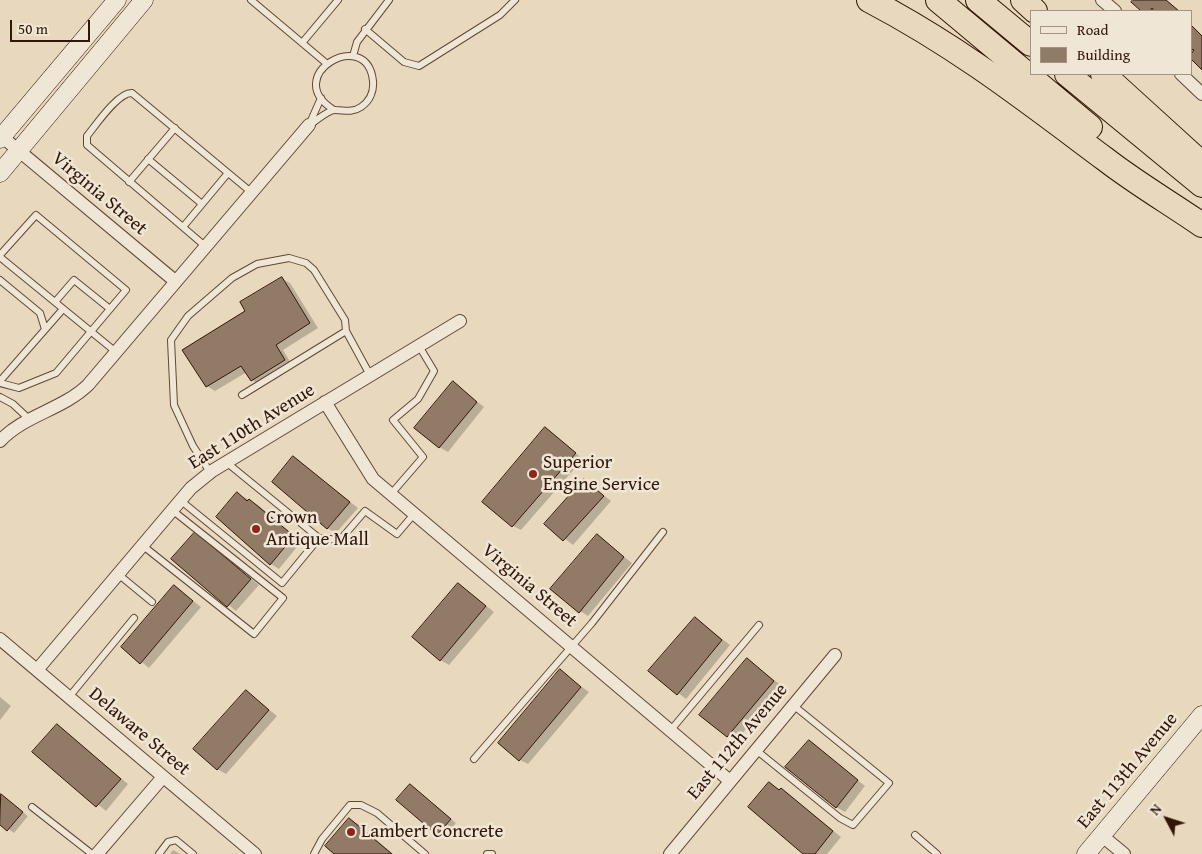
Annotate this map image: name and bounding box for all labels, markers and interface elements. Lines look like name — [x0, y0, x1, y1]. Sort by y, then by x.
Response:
scale bar — [12, 10, 92, 42]
legend — [1030, 10, 1192, 75]
text: 50 m — [18, 18, 48, 39]
text: Road — [1077, 19, 1108, 40]
text: Building — [1077, 44, 1130, 65]
street label: Virginia Street — [47, 147, 151, 241]
street label: East 110th Avenue — [185, 379, 319, 475]
place label: Superior Engine Service — [543, 452, 660, 496]
marker: Superior Engine Service — [527, 468, 539, 480]
place label: Crown Antique Mall — [266, 507, 369, 551]
marker: Crown Antique Mall — [250, 523, 262, 535]
street label: Virginia Street — [477, 539, 581, 633]
street label: East 112th Avenue — [683, 679, 793, 805]
street label: Delaware Street — [84, 683, 194, 781]
street label: East 113th Avenue — [1073, 708, 1183, 834]
north arrow — [1142, 794, 1192, 844]
text: N — [1145, 799, 1166, 819]
place label: Lambert Concrete — [361, 821, 503, 843]
marker: Lambert Concrete — [345, 826, 357, 838]

